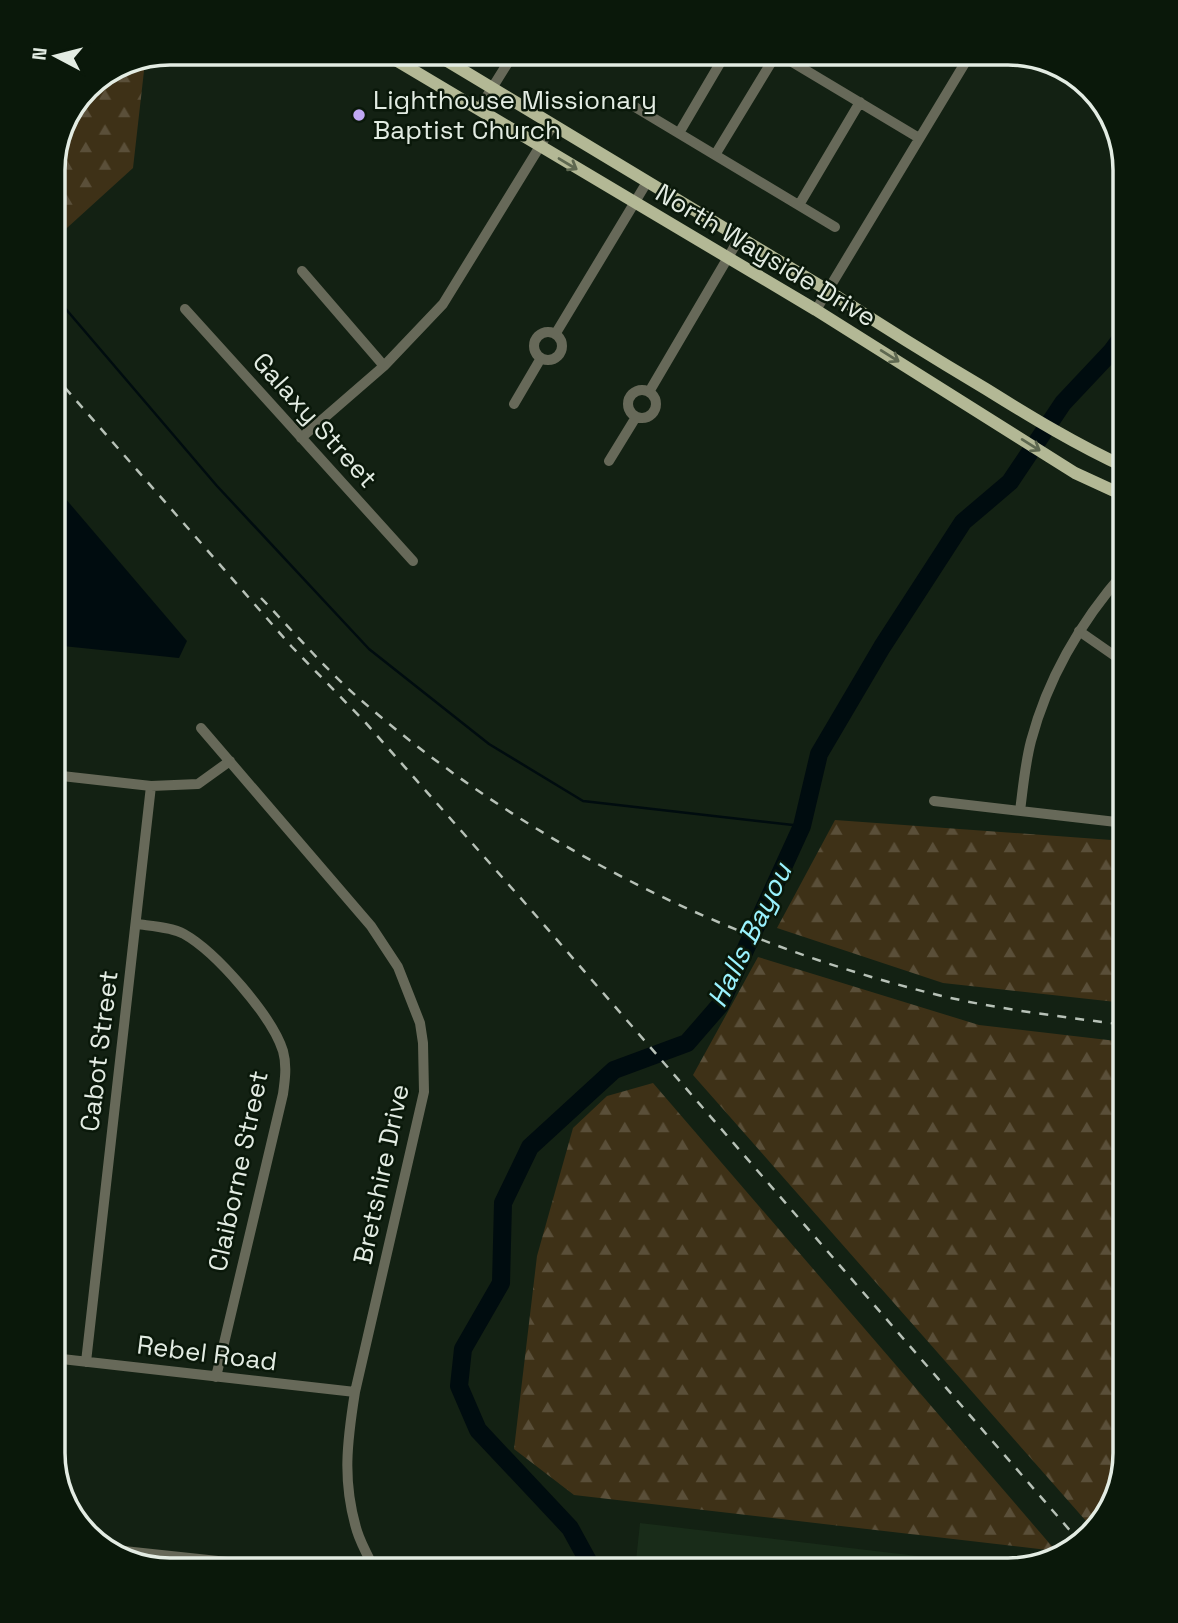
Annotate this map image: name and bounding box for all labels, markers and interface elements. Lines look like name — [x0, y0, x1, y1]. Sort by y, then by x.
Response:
north arrow — [21, 21, 91, 91]
text: N — [26, 46, 53, 62]
place label: Lighthouse Missionary Baptist Church — [373, 83, 657, 147]
marker: Lighthouse Missionary Baptist Church — [351, 107, 367, 123]
one-way arrow — [557, 157, 577, 171]
street label: North Wayside Drive — [649, 176, 883, 334]
street label: Galaxy Street — [245, 345, 385, 495]
one-way arrow — [879, 349, 899, 363]
one-way arrow — [1020, 439, 1040, 453]
water label: Halls Bayou — [699, 855, 800, 1013]
street label: Cabot Street — [72, 969, 126, 1133]
street label: Claiborne Street — [200, 1067, 276, 1275]
street label: Bretshire Drive — [345, 1081, 417, 1267]
street label: Rebel Road — [135, 1328, 279, 1378]

